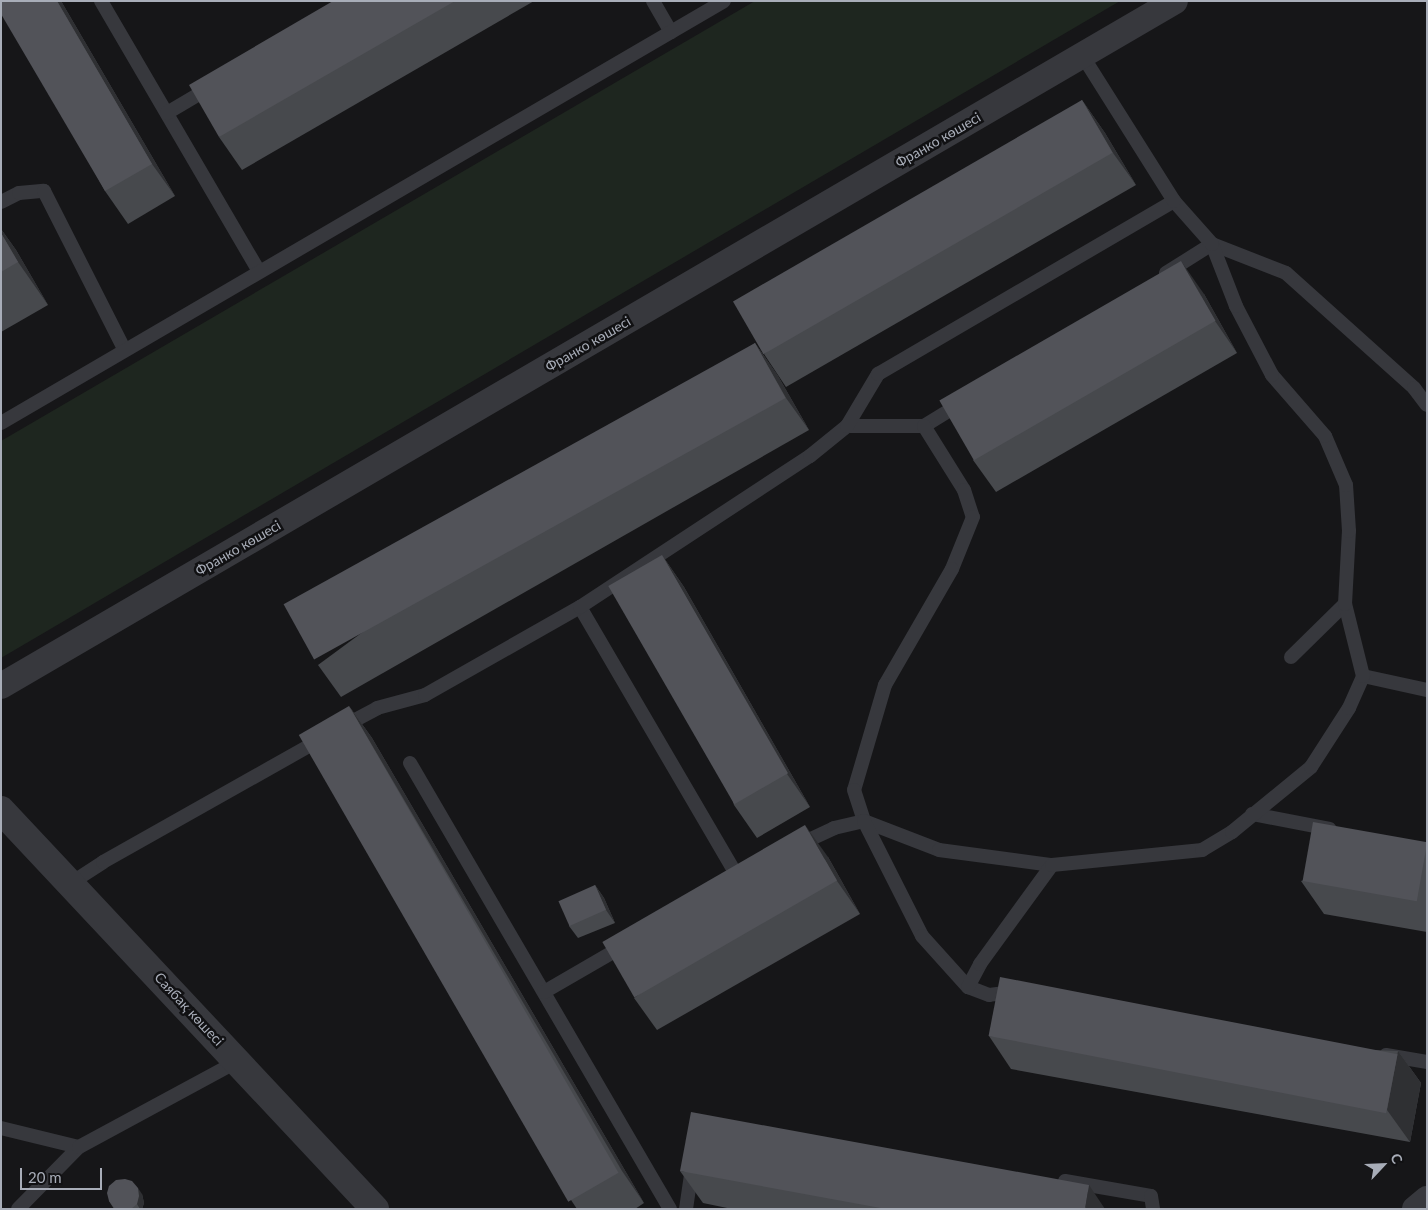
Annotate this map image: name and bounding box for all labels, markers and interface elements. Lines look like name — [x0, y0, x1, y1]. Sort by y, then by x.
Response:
street label: Франко көшесі — [892, 109, 984, 171]
street label: Франко көшесі — [542, 313, 634, 375]
street label: Франко көшесі — [192, 517, 284, 579]
street label: Саябақ көшесі — [151, 969, 227, 1049]
north arrow — [1358, 1140, 1408, 1190]
text: С — [1387, 1151, 1407, 1166]
scale bar — [22, 1158, 105, 1190]
text: 20 m — [28, 1168, 62, 1186]

